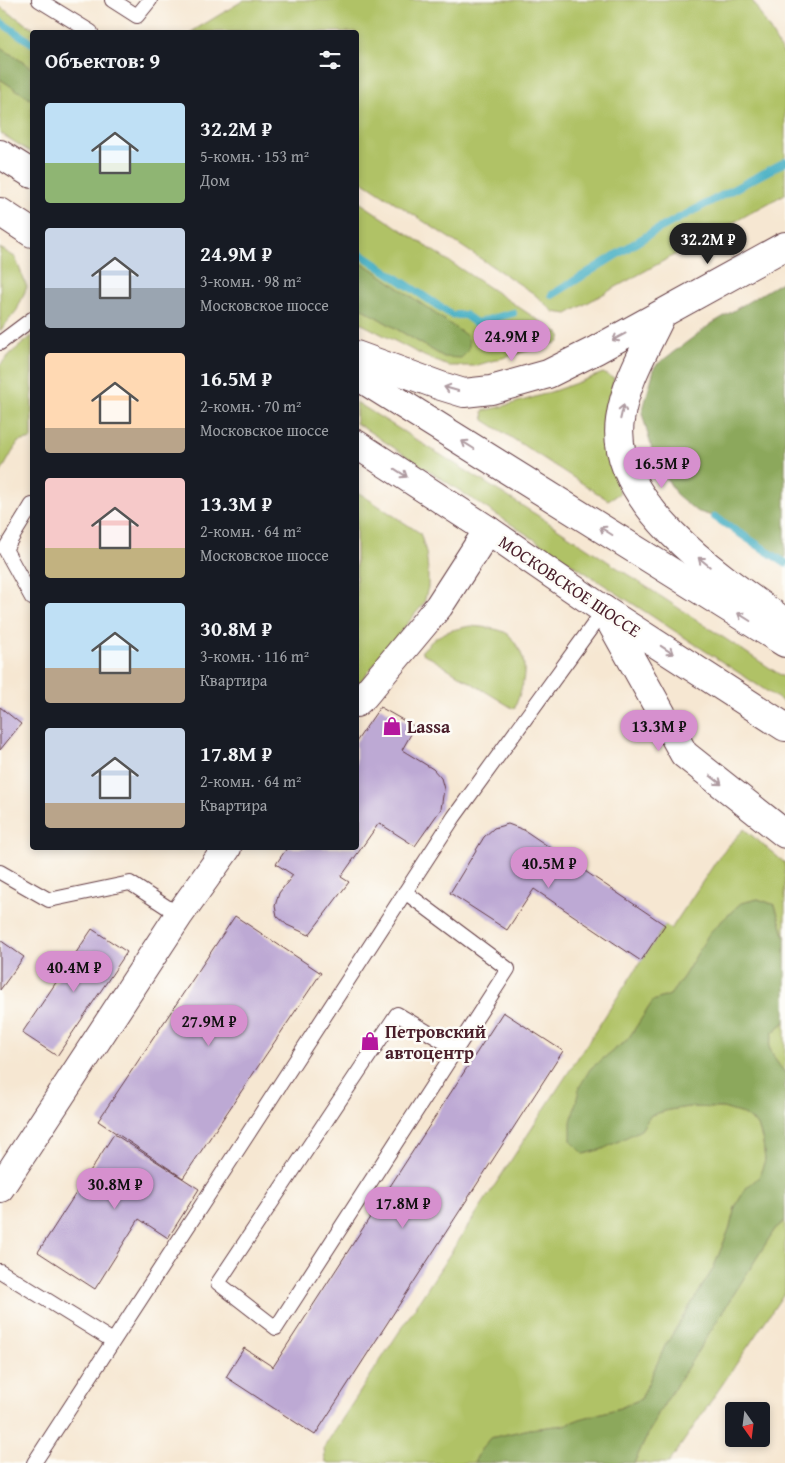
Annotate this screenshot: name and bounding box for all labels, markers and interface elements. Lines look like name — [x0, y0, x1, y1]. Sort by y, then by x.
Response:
text: Объектов: 9 — [45, 45, 160, 76]
icon: filters — [316, 46, 344, 74]
text: 32.2M ₽ — [200, 113, 272, 144]
icon: home — [85, 123, 145, 183]
text: 5-комн. · 153 m² — [200, 144, 309, 168]
text: Дом — [200, 168, 230, 192]
pin: 32.2M ₽ — [662, 222, 754, 265]
text: 32.2M ₽ — [681, 227, 735, 251]
text: 24.9M ₽ — [200, 238, 272, 269]
icon: home — [85, 248, 145, 308]
text: 3-комн. · 98 m² — [200, 269, 301, 293]
text: Московское шоссе — [200, 293, 329, 317]
pin: 24.9M ₽ — [466, 320, 558, 362]
text: 24.9M ₽ — [485, 324, 539, 348]
one-way arrow — [612, 333, 627, 343]
text: 16.5M ₽ — [200, 363, 272, 394]
icon: home — [85, 373, 145, 433]
one-way arrow — [443, 384, 459, 393]
text: 2-комн. · 70 m² — [200, 394, 301, 418]
one-way arrow — [618, 405, 627, 421]
text: Московское шоссе — [200, 418, 329, 442]
one-way arrow — [462, 439, 476, 449]
pin: 16.5M ₽ — [616, 446, 708, 489]
text: 16.5M ₽ — [635, 451, 689, 475]
one-way arrow — [394, 468, 408, 478]
text: 13.3M ₽ — [200, 488, 272, 519]
icon: home — [85, 498, 145, 558]
text: 2-комн. · 64 m² — [200, 519, 301, 543]
one-way arrow — [599, 526, 613, 536]
street label: МОСКОВСКОЕ ШОССЕ — [493, 528, 647, 644]
text: Московское шоссе — [200, 543, 329, 567]
one-way arrow — [697, 557, 710, 568]
one-way arrow — [737, 612, 751, 622]
text: 30.8M ₽ — [200, 613, 272, 644]
icon: home — [85, 623, 145, 683]
text: 3-комн. · 116 m² — [200, 644, 309, 668]
one-way arrow — [660, 645, 674, 656]
text: Квартира — [200, 668, 267, 692]
pin: 13.3M ₽ — [613, 710, 705, 752]
place label: Lassa — [407, 713, 451, 740]
text: 13.3M ₽ — [632, 714, 686, 738]
shop icon: Lassa — [381, 715, 403, 737]
text: 17.8M ₽ — [200, 738, 272, 769]
icon: home — [85, 748, 145, 808]
text: 2-комн. · 64 m² — [200, 769, 301, 793]
one-way arrow — [709, 774, 722, 785]
text: Квартира — [200, 793, 267, 817]
pin: 40.5M ₽ — [503, 846, 595, 889]
text: 40.5M ₽ — [522, 851, 576, 875]
pin: 40.4M ₽ — [28, 950, 120, 993]
text: 40.4M ₽ — [47, 955, 101, 979]
pin: 27.9M ₽ — [163, 1004, 255, 1047]
text: 27.9M ₽ — [182, 1009, 236, 1033]
place label: Петровский автоцентр — [385, 1018, 486, 1066]
shop icon: Петровский автоцентр — [359, 1030, 381, 1052]
pin: 30.8M ₽ — [69, 1168, 161, 1210]
text: 30.8M ₽ — [88, 1172, 142, 1196]
pin: 17.8M ₽ — [357, 1186, 449, 1229]
text: 17.8M ₽ — [376, 1191, 430, 1215]
north arrow — [725, 1402, 770, 1448]
map controls — [725, 1402, 770, 1447]

